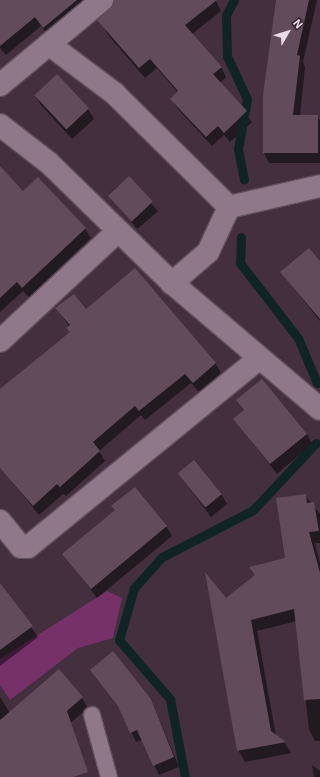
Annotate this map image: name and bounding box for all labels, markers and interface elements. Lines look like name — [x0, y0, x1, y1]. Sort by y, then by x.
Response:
north arrow — [268, 12, 308, 52]
text: N — [290, 17, 305, 31]

